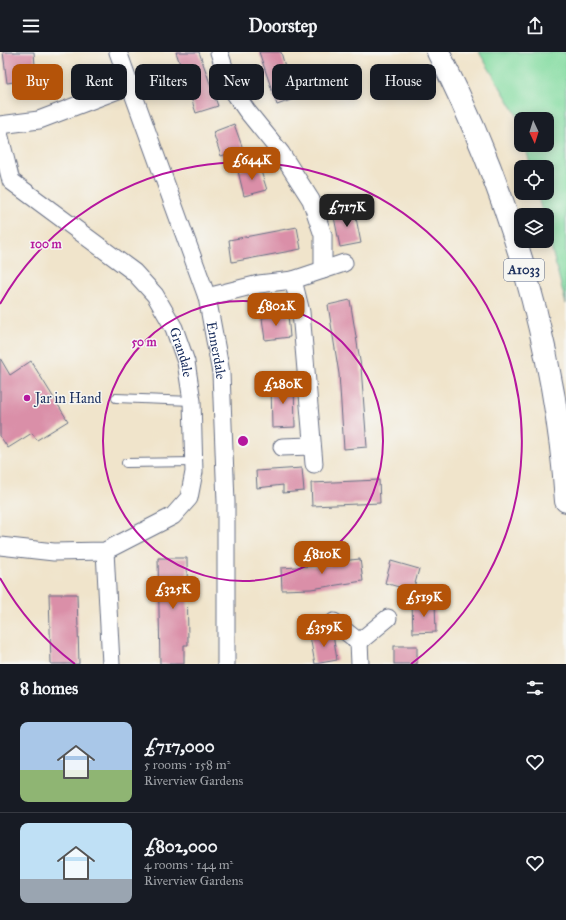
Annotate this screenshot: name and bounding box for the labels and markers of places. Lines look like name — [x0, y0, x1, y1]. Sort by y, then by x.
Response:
pin: £644K — [224, 147, 280, 181]
pin: £717K — [319, 194, 375, 228]
pin: £802K — [248, 293, 304, 327]
pin: £280K — [255, 371, 311, 405]
place label: Jar in Hand — [33, 390, 102, 408]
marker: Jar in Hand — [22, 393, 32, 403]
centre of rings — [236, 434, 250, 448]
pin: £810K — [294, 541, 350, 575]
pin: £325K — [145, 576, 201, 610]
pin: £519K — [396, 584, 452, 618]
pin: £359K — [296, 614, 352, 648]

